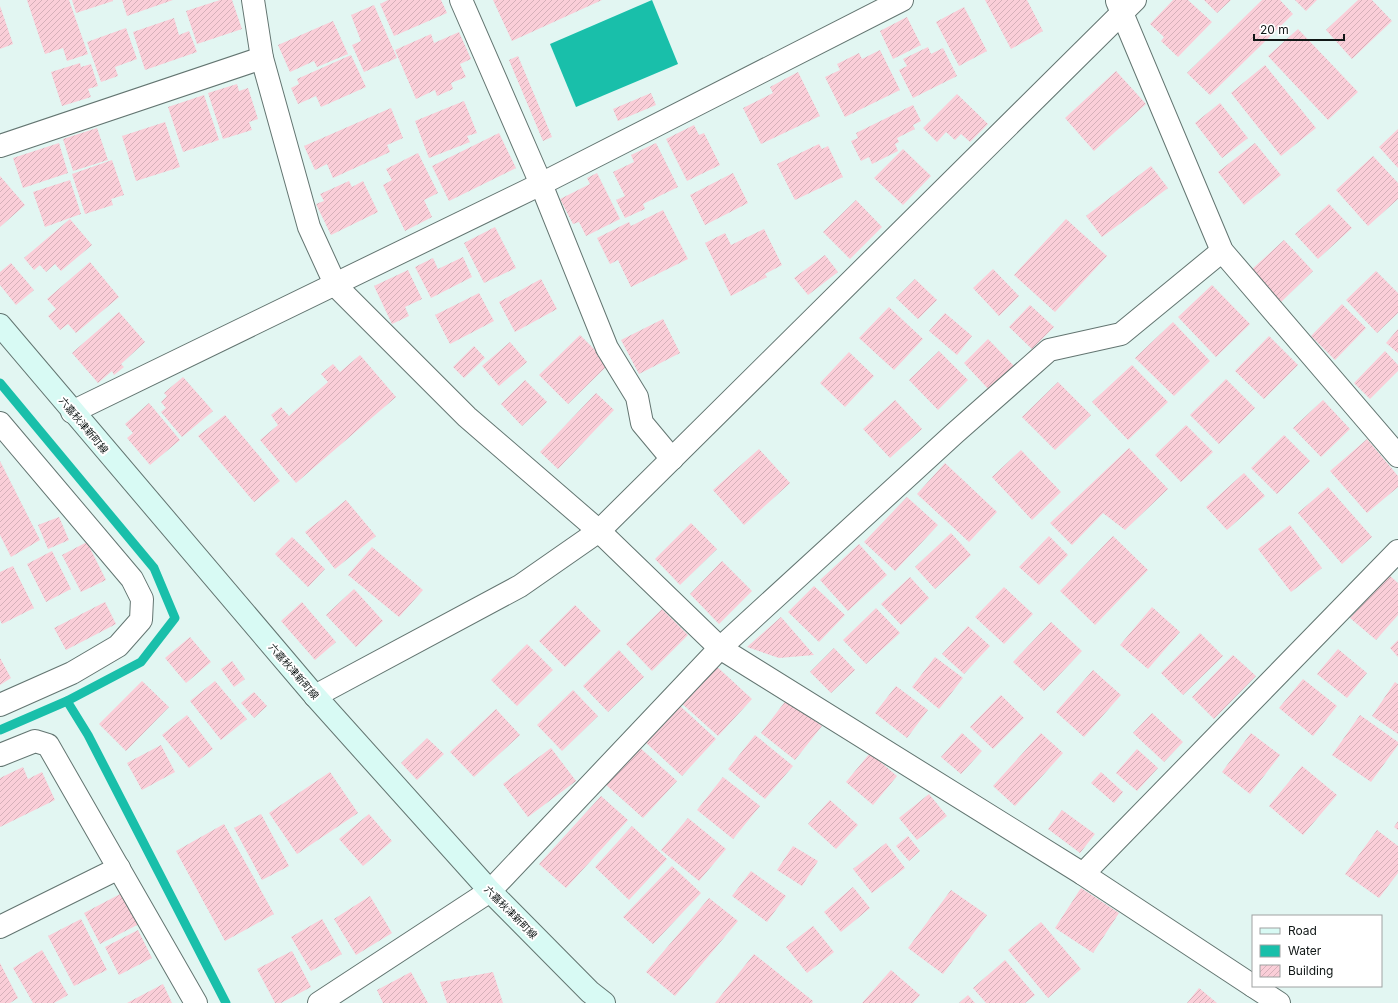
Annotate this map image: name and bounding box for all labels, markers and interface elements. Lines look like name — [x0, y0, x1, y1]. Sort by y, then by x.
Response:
scale bar — [1254, 16, 1344, 42]
text: 20 m — [1260, 22, 1289, 37]
street label: 六嘉秋津新町線 — [57, 394, 111, 456]
street label: 六嘉秋津新町線 — [267, 641, 321, 701]
street label: 六嘉秋津新町線 — [482, 883, 540, 941]
legend — [1252, 915, 1382, 987]
text: Road — [1288, 923, 1317, 938]
text: Water — [1288, 943, 1322, 958]
text: Building — [1288, 963, 1333, 978]

